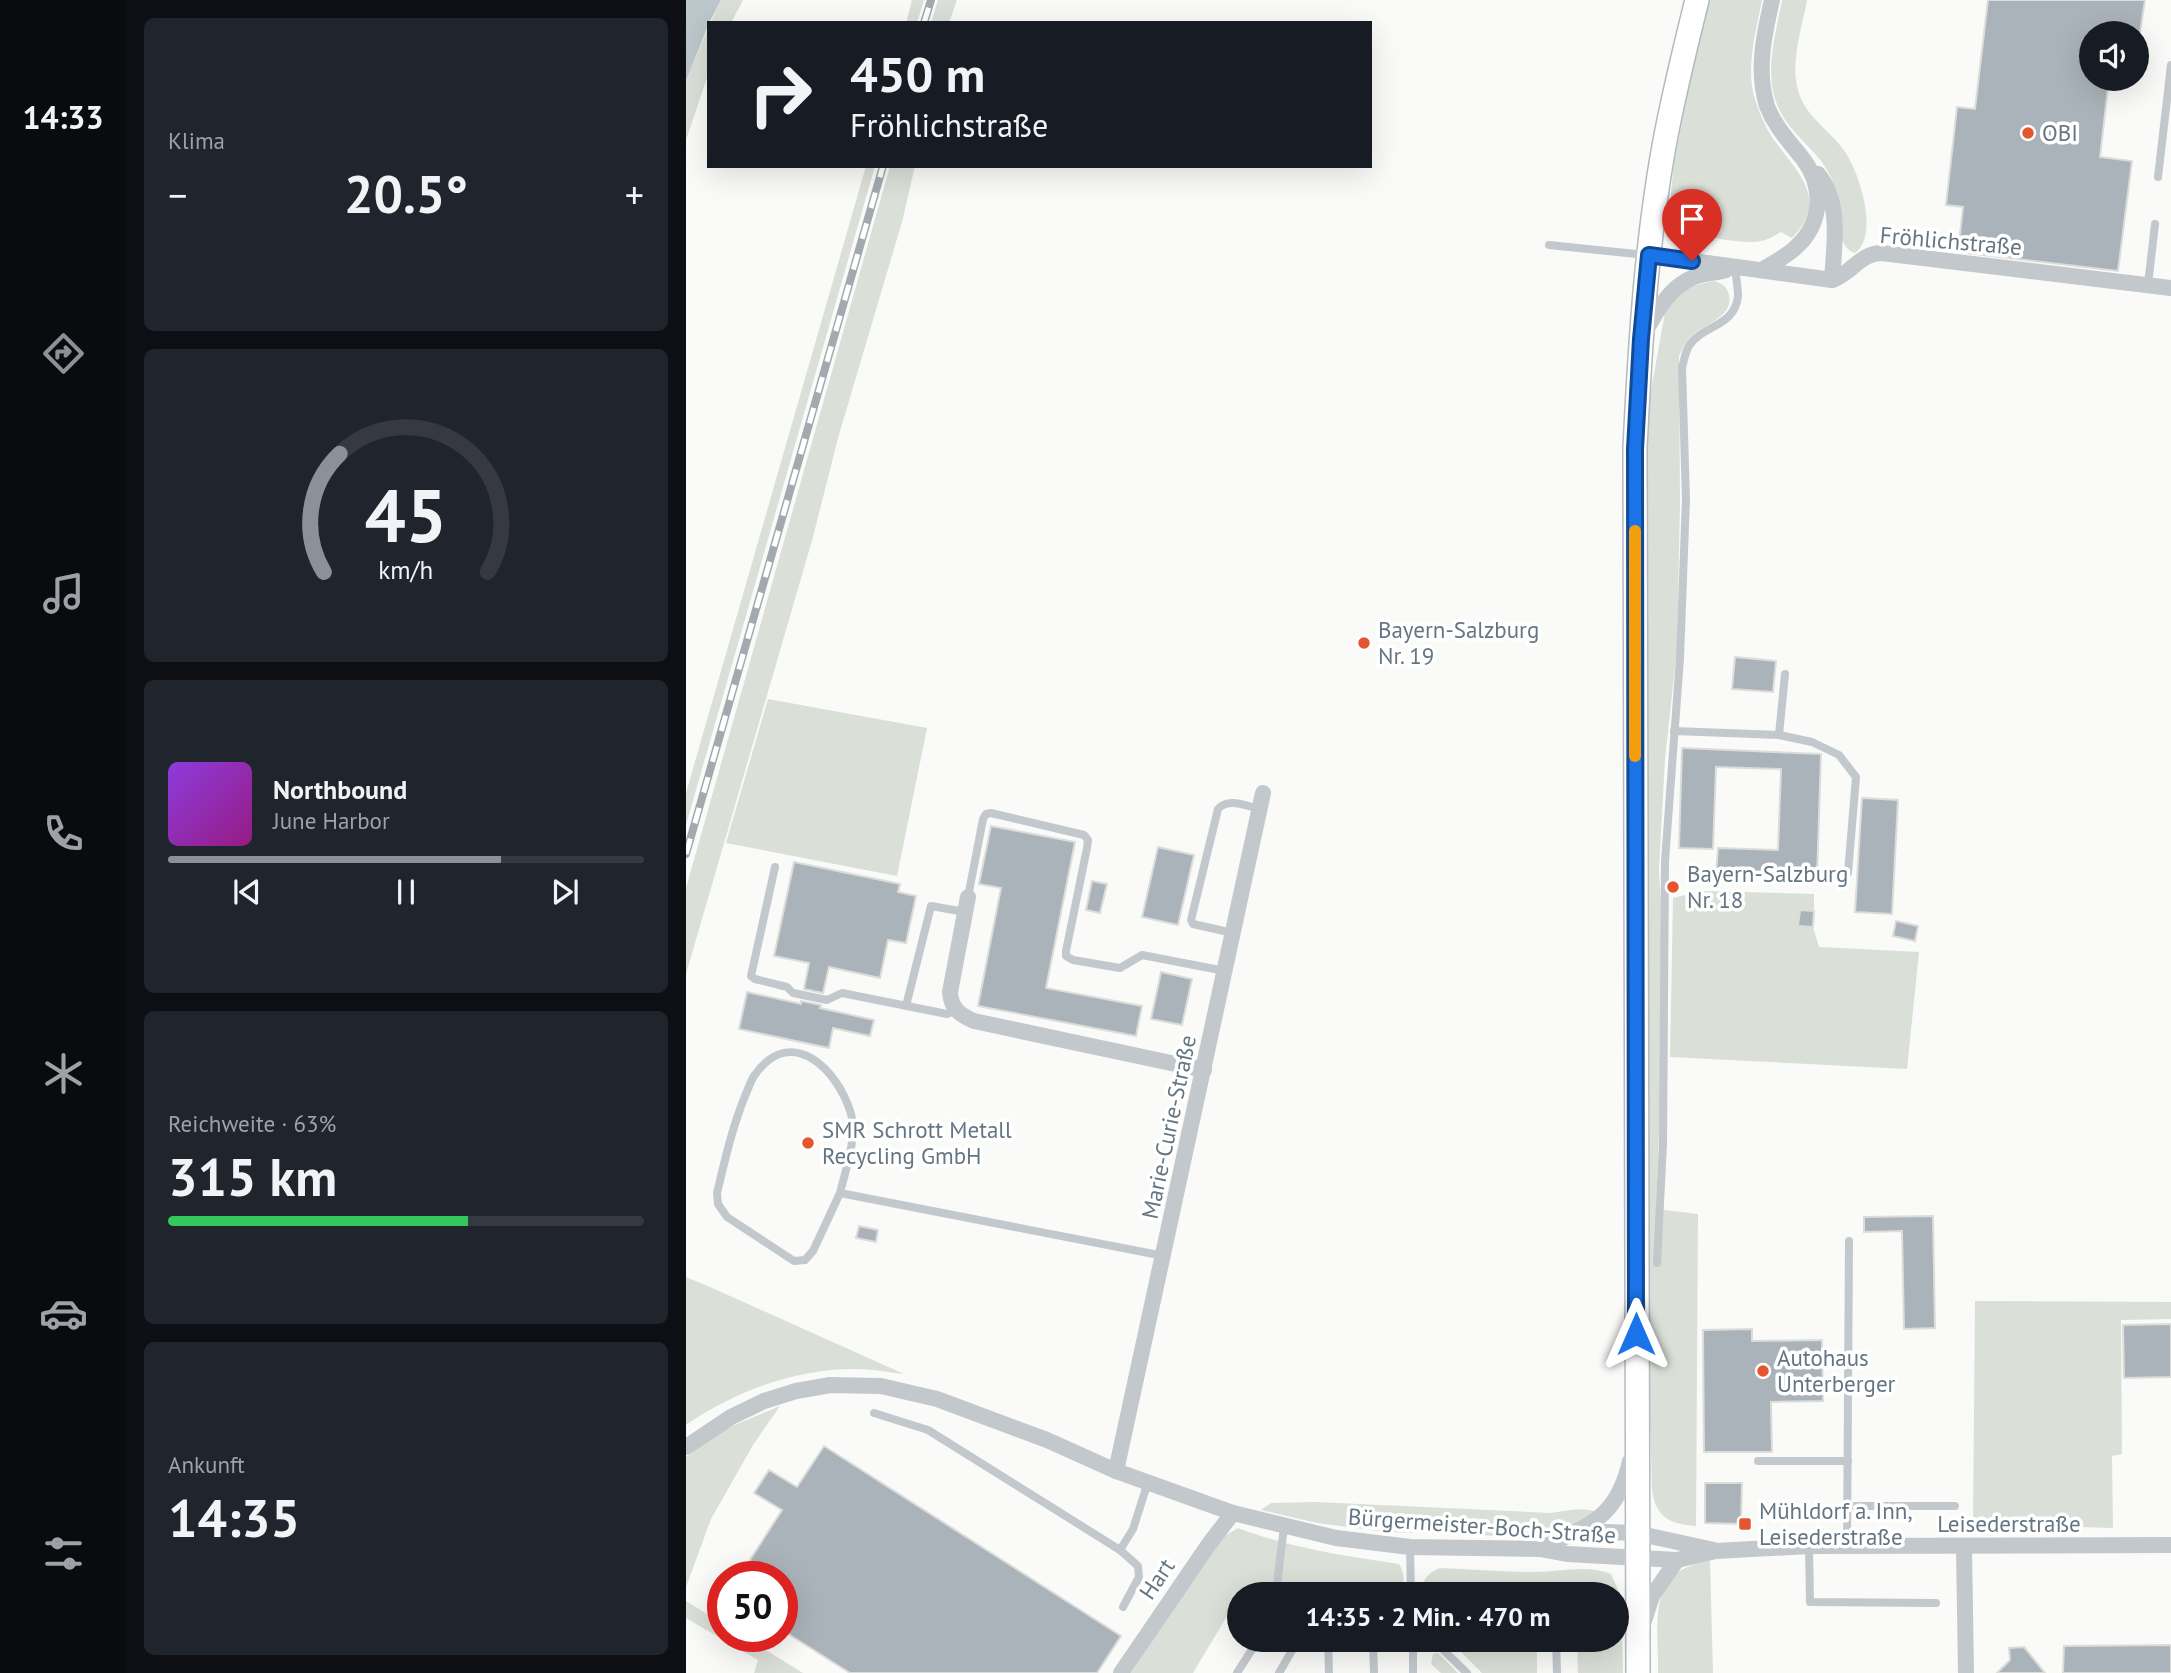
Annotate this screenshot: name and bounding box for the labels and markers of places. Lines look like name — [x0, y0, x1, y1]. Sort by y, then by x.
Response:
place label: OBI — [2042, 118, 2078, 147]
marker: OBI — [2020, 125, 2036, 141]
pin — [1662, 189, 1722, 261]
place label: Bayern-Salzburg Nr. 19 — [1378, 615, 1539, 670]
marker: Bayern-Salzburg Nr. 19 — [1356, 635, 1372, 651]
place label: Bayern-Salzburg Nr. 18 — [1687, 859, 1848, 914]
marker: Bayern-Salzburg Nr. 18 — [1665, 879, 1681, 895]
place label: SMR Schrott Metall Recycling GmbH — [822, 1115, 1012, 1170]
marker: SMR Schrott Metall Recycling GmbH — [800, 1135, 816, 1151]
place label: Autohaus Unterberger — [1777, 1343, 1896, 1398]
marker: Autohaus Unterberger — [1755, 1363, 1771, 1379]
place label: Mühldorf a. Inn, Leisederstraße — [1759, 1496, 1913, 1551]
marker: Mühldorf a. Inn, Leisederstraße — [1737, 1516, 1753, 1532]

